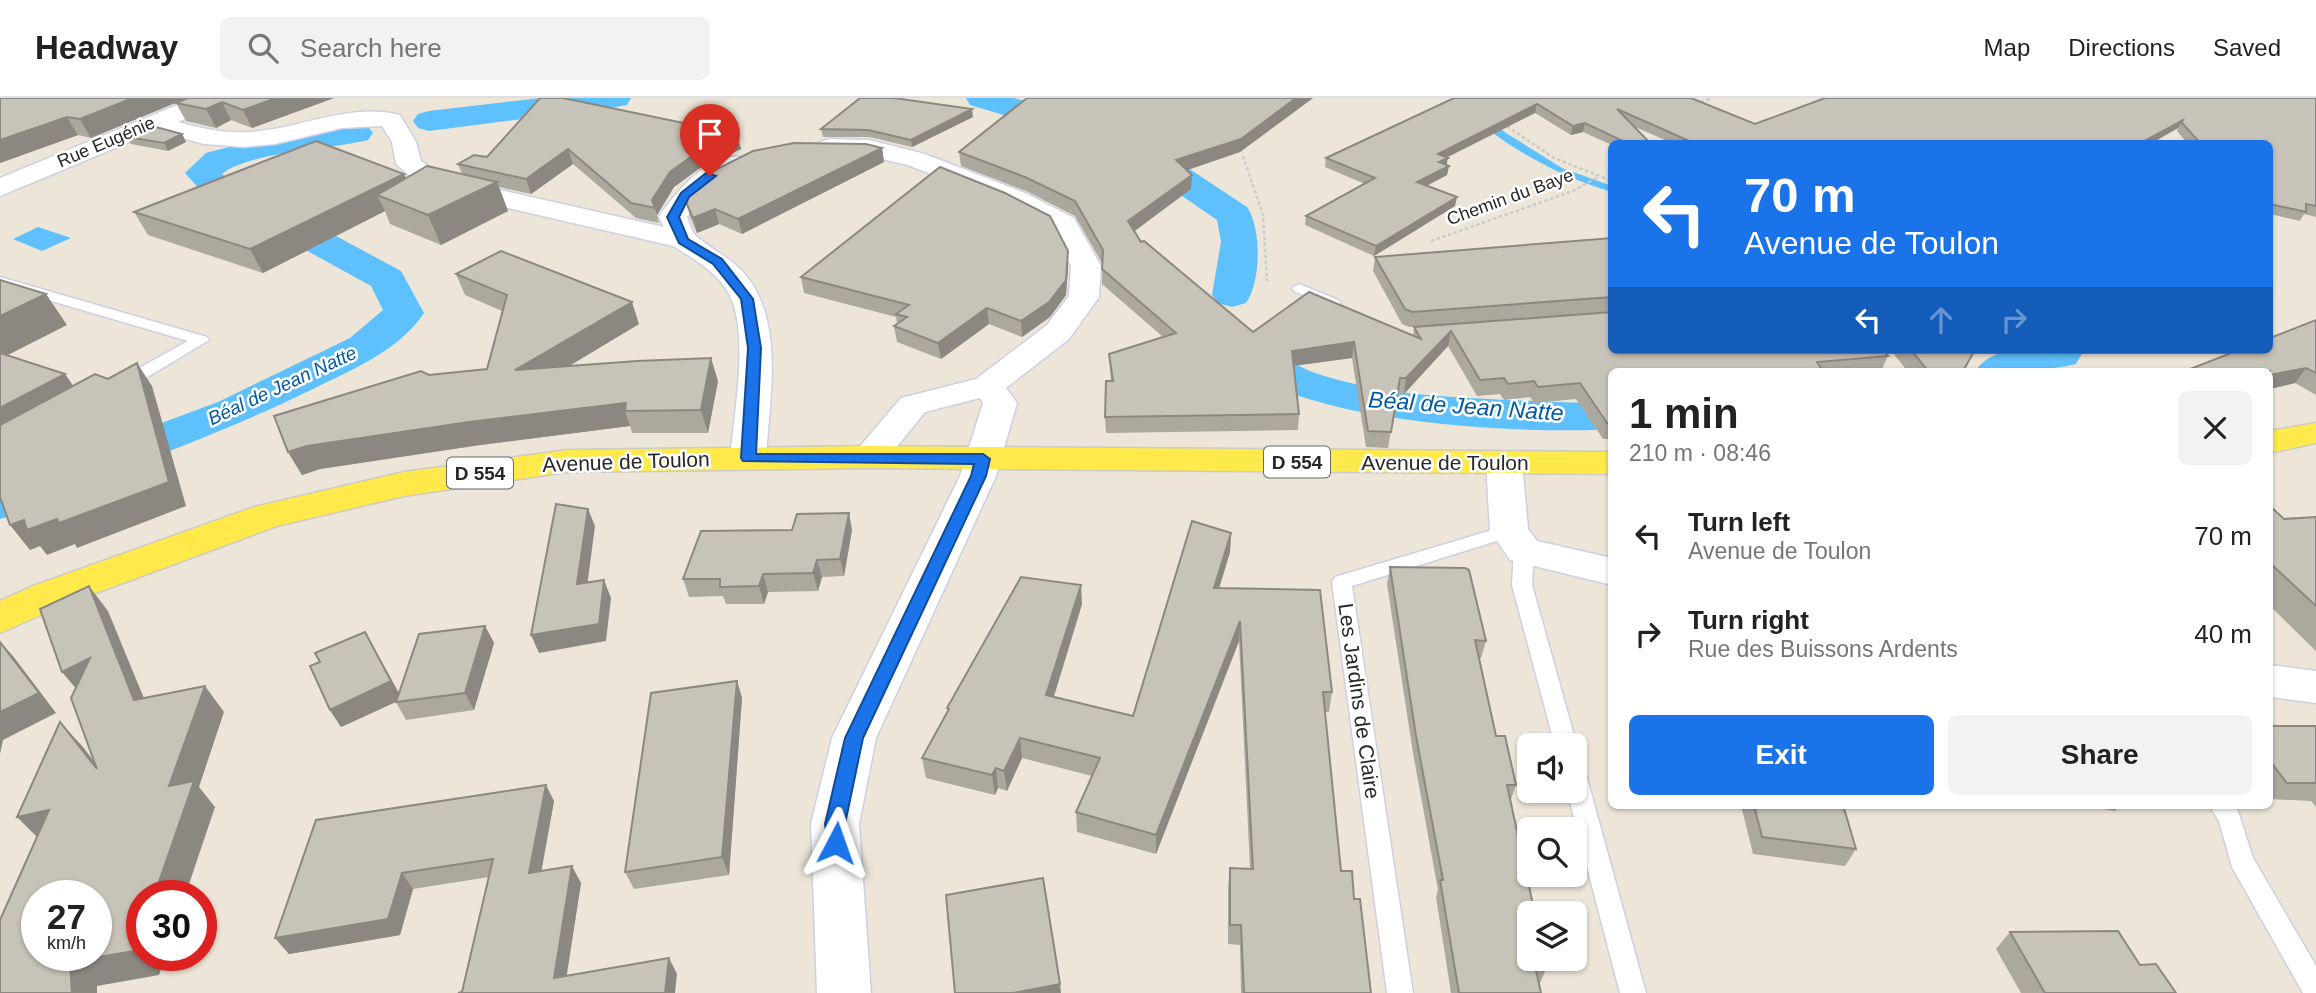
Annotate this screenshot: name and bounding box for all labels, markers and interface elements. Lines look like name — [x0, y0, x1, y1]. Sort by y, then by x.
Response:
search box — [220, 17, 710, 80]
text: Headway — [35, 29, 178, 66]
icon: search — [244, 29, 282, 67]
text: Search here — [300, 33, 442, 63]
text: Map — [1984, 34, 2030, 61]
text: Directions — [2068, 34, 2175, 61]
text: Saved — [2213, 34, 2281, 61]
pin — [680, 104, 740, 176]
street label: Rue Eugénie — [54, 112, 158, 172]
icon: arrive — [691, 115, 729, 153]
street label: Chemin du Baye — [1444, 165, 1576, 229]
icon: left — [1629, 168, 1720, 259]
text: 70 m — [1744, 168, 1856, 222]
text: Avenue de Toulon — [1744, 225, 1999, 261]
icon: left — [1849, 301, 1887, 339]
icon: ahead — [1922, 301, 1960, 339]
icon: right — [1995, 301, 2033, 339]
water label: Béal de Jean Natte — [205, 342, 360, 429]
water label: Béal de Jean Natte — [1368, 386, 1564, 426]
text: 1 min — [1629, 390, 1739, 437]
button: close — [2178, 391, 2252, 465]
text: 210 m · 08:46 — [1629, 440, 1771, 466]
road number: D 554 — [1264, 446, 1330, 478]
street label: Avenue de Toulon — [542, 447, 710, 476]
street label: Avenue de Toulon — [1361, 451, 1529, 474]
road number: D 554 — [447, 458, 513, 488]
text: Turn left — [1688, 507, 1790, 537]
icon: left — [1629, 517, 1667, 555]
text: 70 m — [2194, 521, 2252, 551]
text: Avenue de Toulon — [1688, 538, 1871, 564]
street label: Les Jardins de Claire — [1334, 602, 1385, 800]
text: Turn right — [1688, 605, 1809, 635]
icon: right — [1629, 615, 1667, 653]
text: 40 m — [2194, 619, 2252, 649]
text: Rue des Buissons Ardents — [1688, 636, 1958, 662]
button: Exit — [1629, 715, 1934, 795]
button: Share — [1948, 715, 2252, 795]
map controls — [1517, 733, 1587, 971]
button: sound — [1517, 733, 1587, 803]
position arrow — [799, 806, 873, 880]
button: search — [1517, 817, 1587, 887]
speed limit sign: 30 — [126, 880, 217, 971]
text: 27 — [47, 897, 86, 936]
button: layers — [1517, 901, 1587, 971]
text: km/h — [47, 933, 86, 953]

